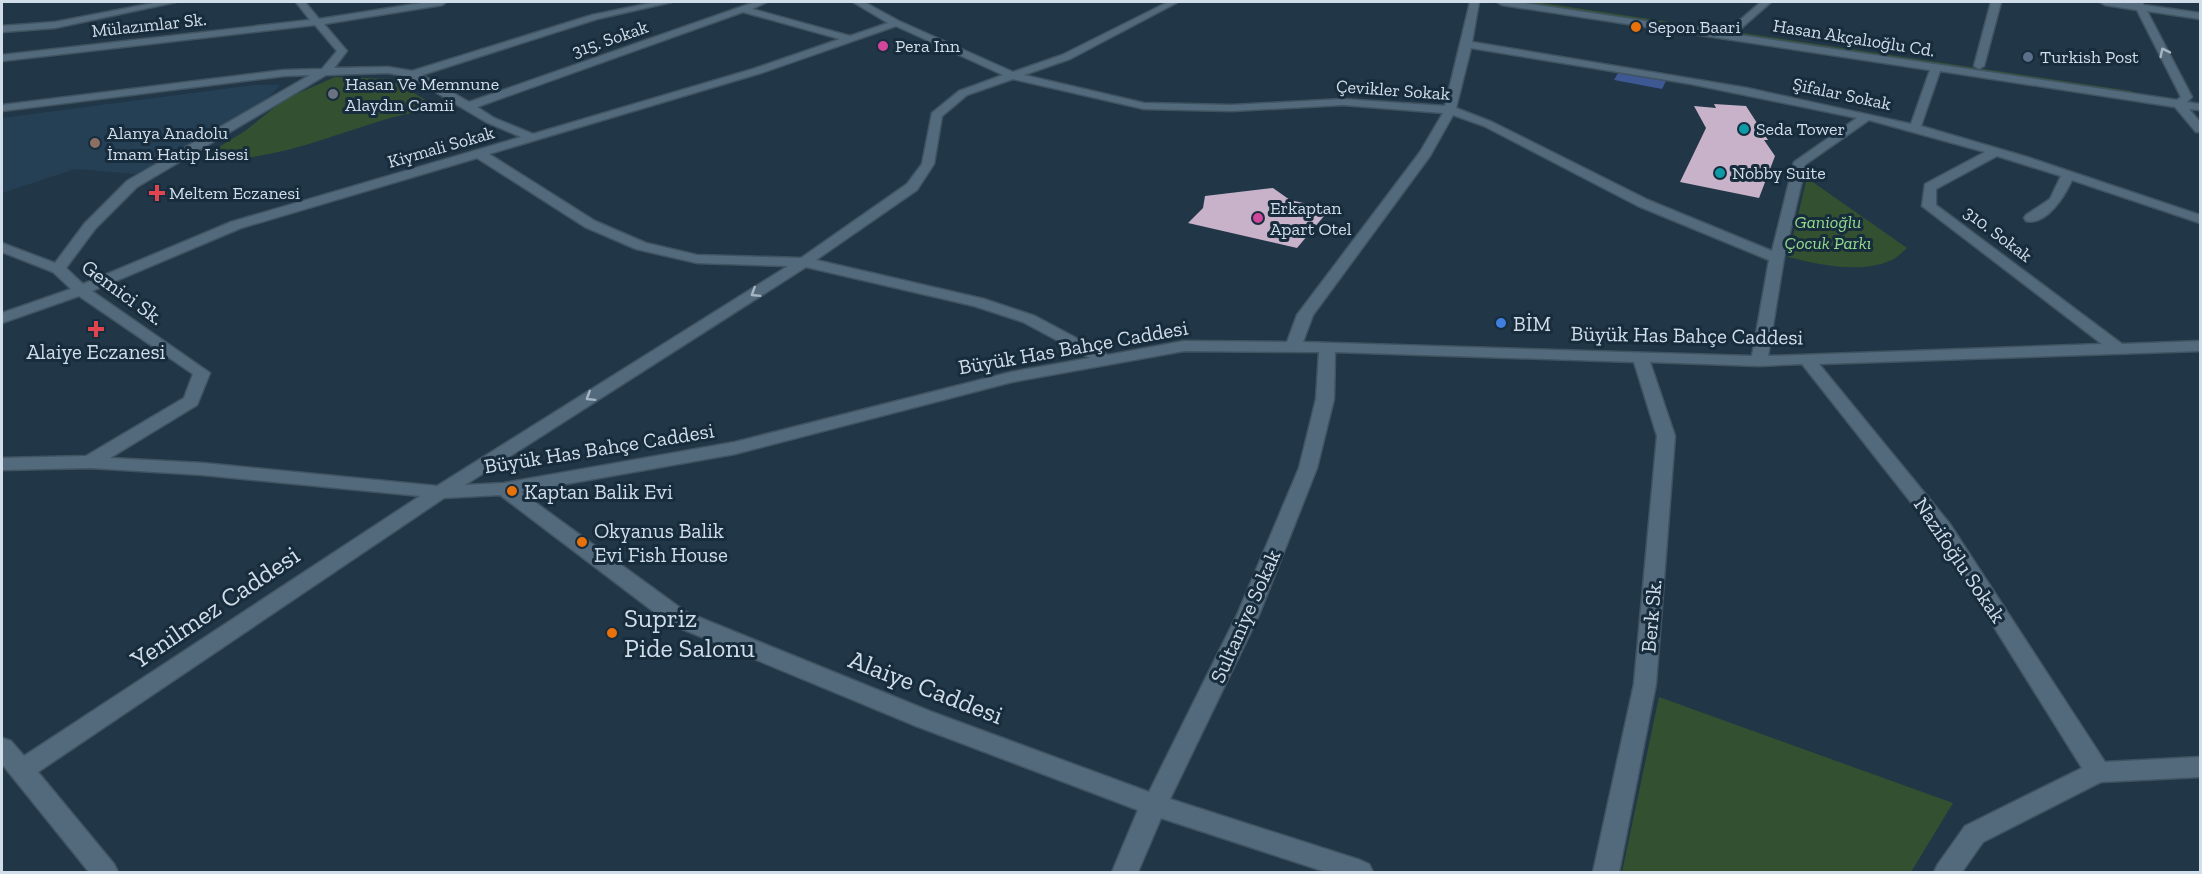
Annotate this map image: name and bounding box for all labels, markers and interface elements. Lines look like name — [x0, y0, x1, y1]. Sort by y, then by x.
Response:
street label: Mülazımlar Sk. — [90, 8, 208, 42]
street label: Hasan Akçalıoğlu Cd. — [1772, 14, 1936, 62]
street label: 315. Sokak — [569, 16, 652, 62]
place label: Sepon Baari — [1648, 16, 1740, 38]
marker: Sepon Baari — [1629, 20, 1643, 34]
place label: Pera Inn — [895, 35, 961, 57]
marker: Pera Inn — [876, 39, 890, 53]
place label: Turkish Post — [2040, 46, 2139, 68]
one-way arrow — [2159, 47, 2171, 58]
marker: Turkish Post — [2021, 50, 2035, 64]
place label: Hasan Ve Memnune Alaydın Camii — [345, 73, 499, 116]
street label: Şifalar Sokak — [1791, 73, 1894, 115]
street label: Çevikler Sokak — [1335, 75, 1451, 105]
marker: Hasan Ve Memnune Alaydın Camii — [326, 87, 340, 101]
place label: Seda Tower — [1756, 118, 1845, 140]
street label: Kiymali Sokak — [385, 121, 497, 173]
place label: Alanya Anadolu İmam Hatip Lisesi — [107, 122, 249, 165]
marker: Seda Tower — [1737, 122, 1751, 136]
marker: Alanya Anadolu İmam Hatip Lisesi — [88, 136, 102, 150]
place label: Nobby Suite — [1732, 162, 1826, 184]
marker: Nobby Suite — [1713, 166, 1727, 180]
place label: Meltem Eczanesi — [169, 182, 300, 204]
marker: Meltem Eczanesi — [150, 186, 164, 200]
place label: Erkaptan Apart Otel — [1270, 197, 1352, 240]
street label: 310. Sokak — [1959, 201, 2037, 267]
marker: Erkaptan Apart Otel — [1251, 211, 1265, 225]
park label: Ganioğlu Çocuk Parkı — [1785, 211, 1871, 254]
street label: Gemici Sk. — [77, 254, 169, 330]
one-way arrow — [751, 286, 761, 298]
place label: BİM — [1513, 311, 1551, 336]
street label: Büyük Has Bahçe Caddesi — [956, 314, 1190, 380]
marker: BİM — [1494, 316, 1508, 330]
street label: Büyük Has Bahçe Caddesi — [1570, 320, 1804, 350]
marker: Alaiye Eczanesi — [89, 322, 103, 336]
place label: Alaiye Eczanesi — [27, 339, 166, 364]
one-way arrow — [586, 390, 596, 402]
street label: Büyük Has Bahçe Caddesi — [482, 417, 716, 479]
place label: Kaptan Balik Evi — [524, 479, 673, 504]
marker: Kaptan Balik Evi — [505, 484, 519, 498]
street label: Nazifoğlu Sokak — [1909, 493, 2011, 627]
place label: Okyanus Balik Evi Fish House — [594, 518, 728, 567]
marker: Okyanus Balik Evi Fish House — [575, 535, 589, 549]
street label: Yenilmez Caddesi — [124, 539, 305, 676]
street label: Sultaniye Sokak — [1204, 545, 1286, 686]
street label: Berk Sk. — [1635, 578, 1667, 654]
place label: Supriz Pide Salonu — [624, 602, 755, 664]
marker: Supriz Pide Salonu — [605, 626, 619, 640]
street label: Alaiye Caddesi — [844, 643, 1008, 731]

